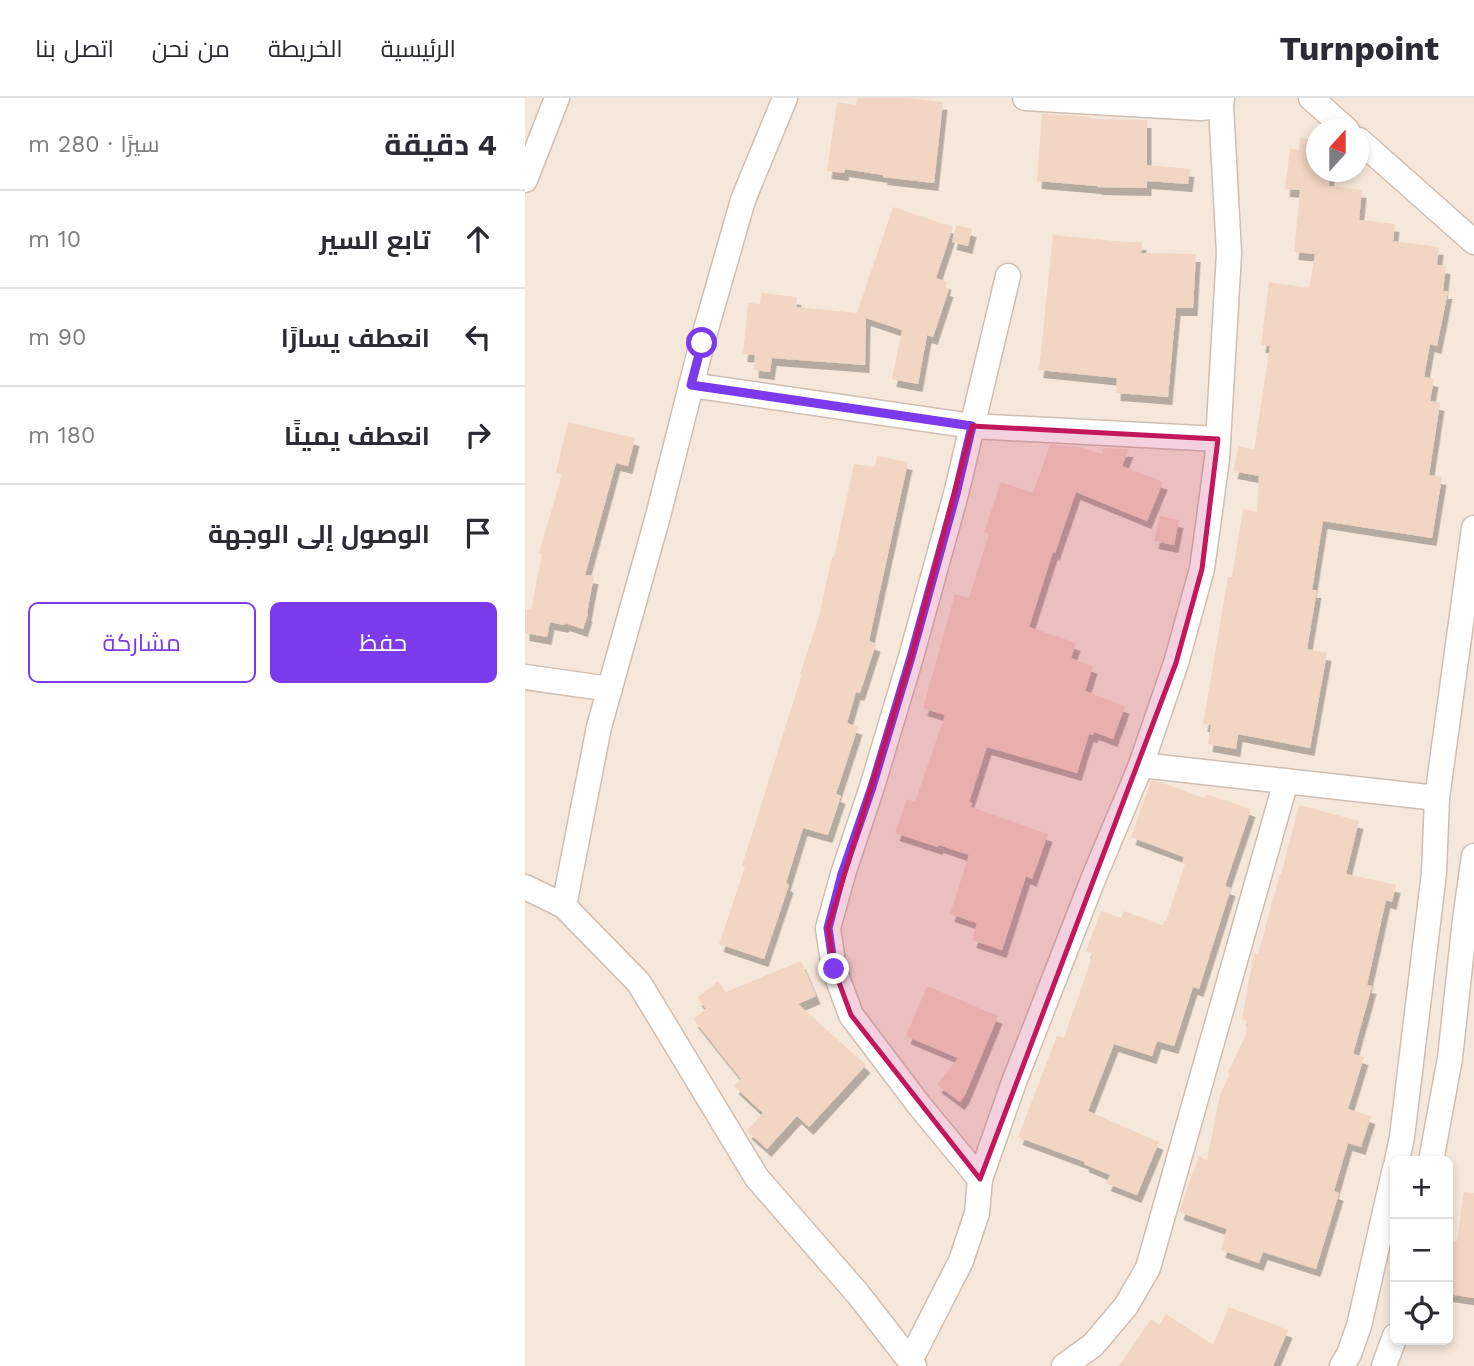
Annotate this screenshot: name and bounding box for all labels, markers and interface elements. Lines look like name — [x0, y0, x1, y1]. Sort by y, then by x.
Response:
text: Turnpoint — [1280, 29, 1439, 68]
text: اتصل بنا — [35, 35, 114, 63]
text: من نحن — [152, 35, 230, 63]
text: الخريطة — [268, 35, 343, 63]
text: الرئيسية — [381, 35, 456, 63]
north arrow — [1306, 119, 1369, 182]
text: 4 دقيقة — [384, 127, 497, 162]
text: سيرًا · 280 m — [28, 131, 159, 158]
icon: ahead — [459, 220, 497, 258]
text: تابع السير — [319, 225, 430, 255]
text: 10 m — [28, 226, 81, 253]
icon: left — [459, 318, 497, 356]
text: انعطف يسارًا — [281, 323, 430, 353]
text: 90 m — [28, 324, 86, 351]
route start — [686, 327, 717, 358]
icon: right — [459, 416, 497, 454]
text: انعطف يمينًا — [284, 421, 430, 451]
text: 180 m — [28, 422, 95, 449]
icon: arrive — [459, 514, 497, 552]
text: الوصول إلى الوجهة — [208, 519, 430, 549]
button: مشاركة — [28, 602, 256, 683]
button: حفظ — [270, 602, 497, 683]
route end — [818, 953, 849, 984]
map controls — [1390, 1156, 1453, 1345]
button: + — [1390, 1156, 1453, 1219]
button: − — [1390, 1219, 1453, 1282]
button: locate — [1390, 1282, 1453, 1345]

